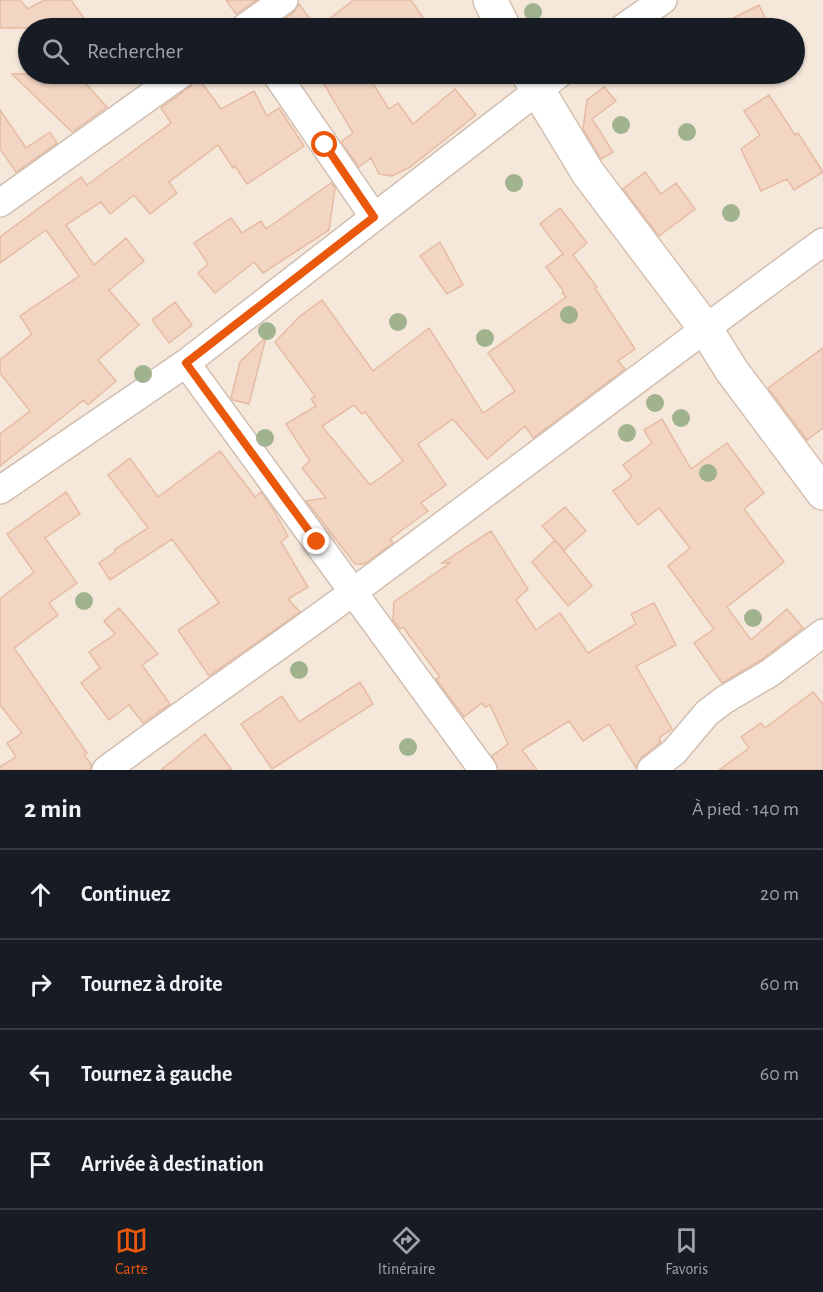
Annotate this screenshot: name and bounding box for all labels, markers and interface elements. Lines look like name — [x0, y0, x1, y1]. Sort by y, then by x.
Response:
search box — [18, 18, 805, 84]
icon: search — [39, 35, 72, 68]
text: Rechercher — [87, 40, 183, 62]
route start — [311, 131, 337, 157]
route end — [303, 528, 329, 554]
text: 2 min — [24, 796, 82, 822]
text: À pied · 140 m — [692, 799, 799, 819]
icon: ahead — [24, 878, 57, 911]
text: Continuez — [81, 883, 170, 905]
text: 20 m — [760, 884, 799, 904]
icon: right — [24, 968, 57, 1001]
text: Tournez à droite — [81, 973, 223, 995]
text: 60 m — [760, 974, 799, 994]
icon: left — [24, 1058, 57, 1091]
text: Tournez à gauche — [81, 1063, 232, 1085]
text: 60 m — [760, 1064, 799, 1084]
icon: arrive — [24, 1148, 57, 1181]
text: Arrivée à destination — [81, 1153, 264, 1175]
tab: Carte — [115, 1224, 148, 1279]
tab: Itinéraire — [378, 1224, 435, 1279]
tab: Favoris — [665, 1224, 708, 1279]

